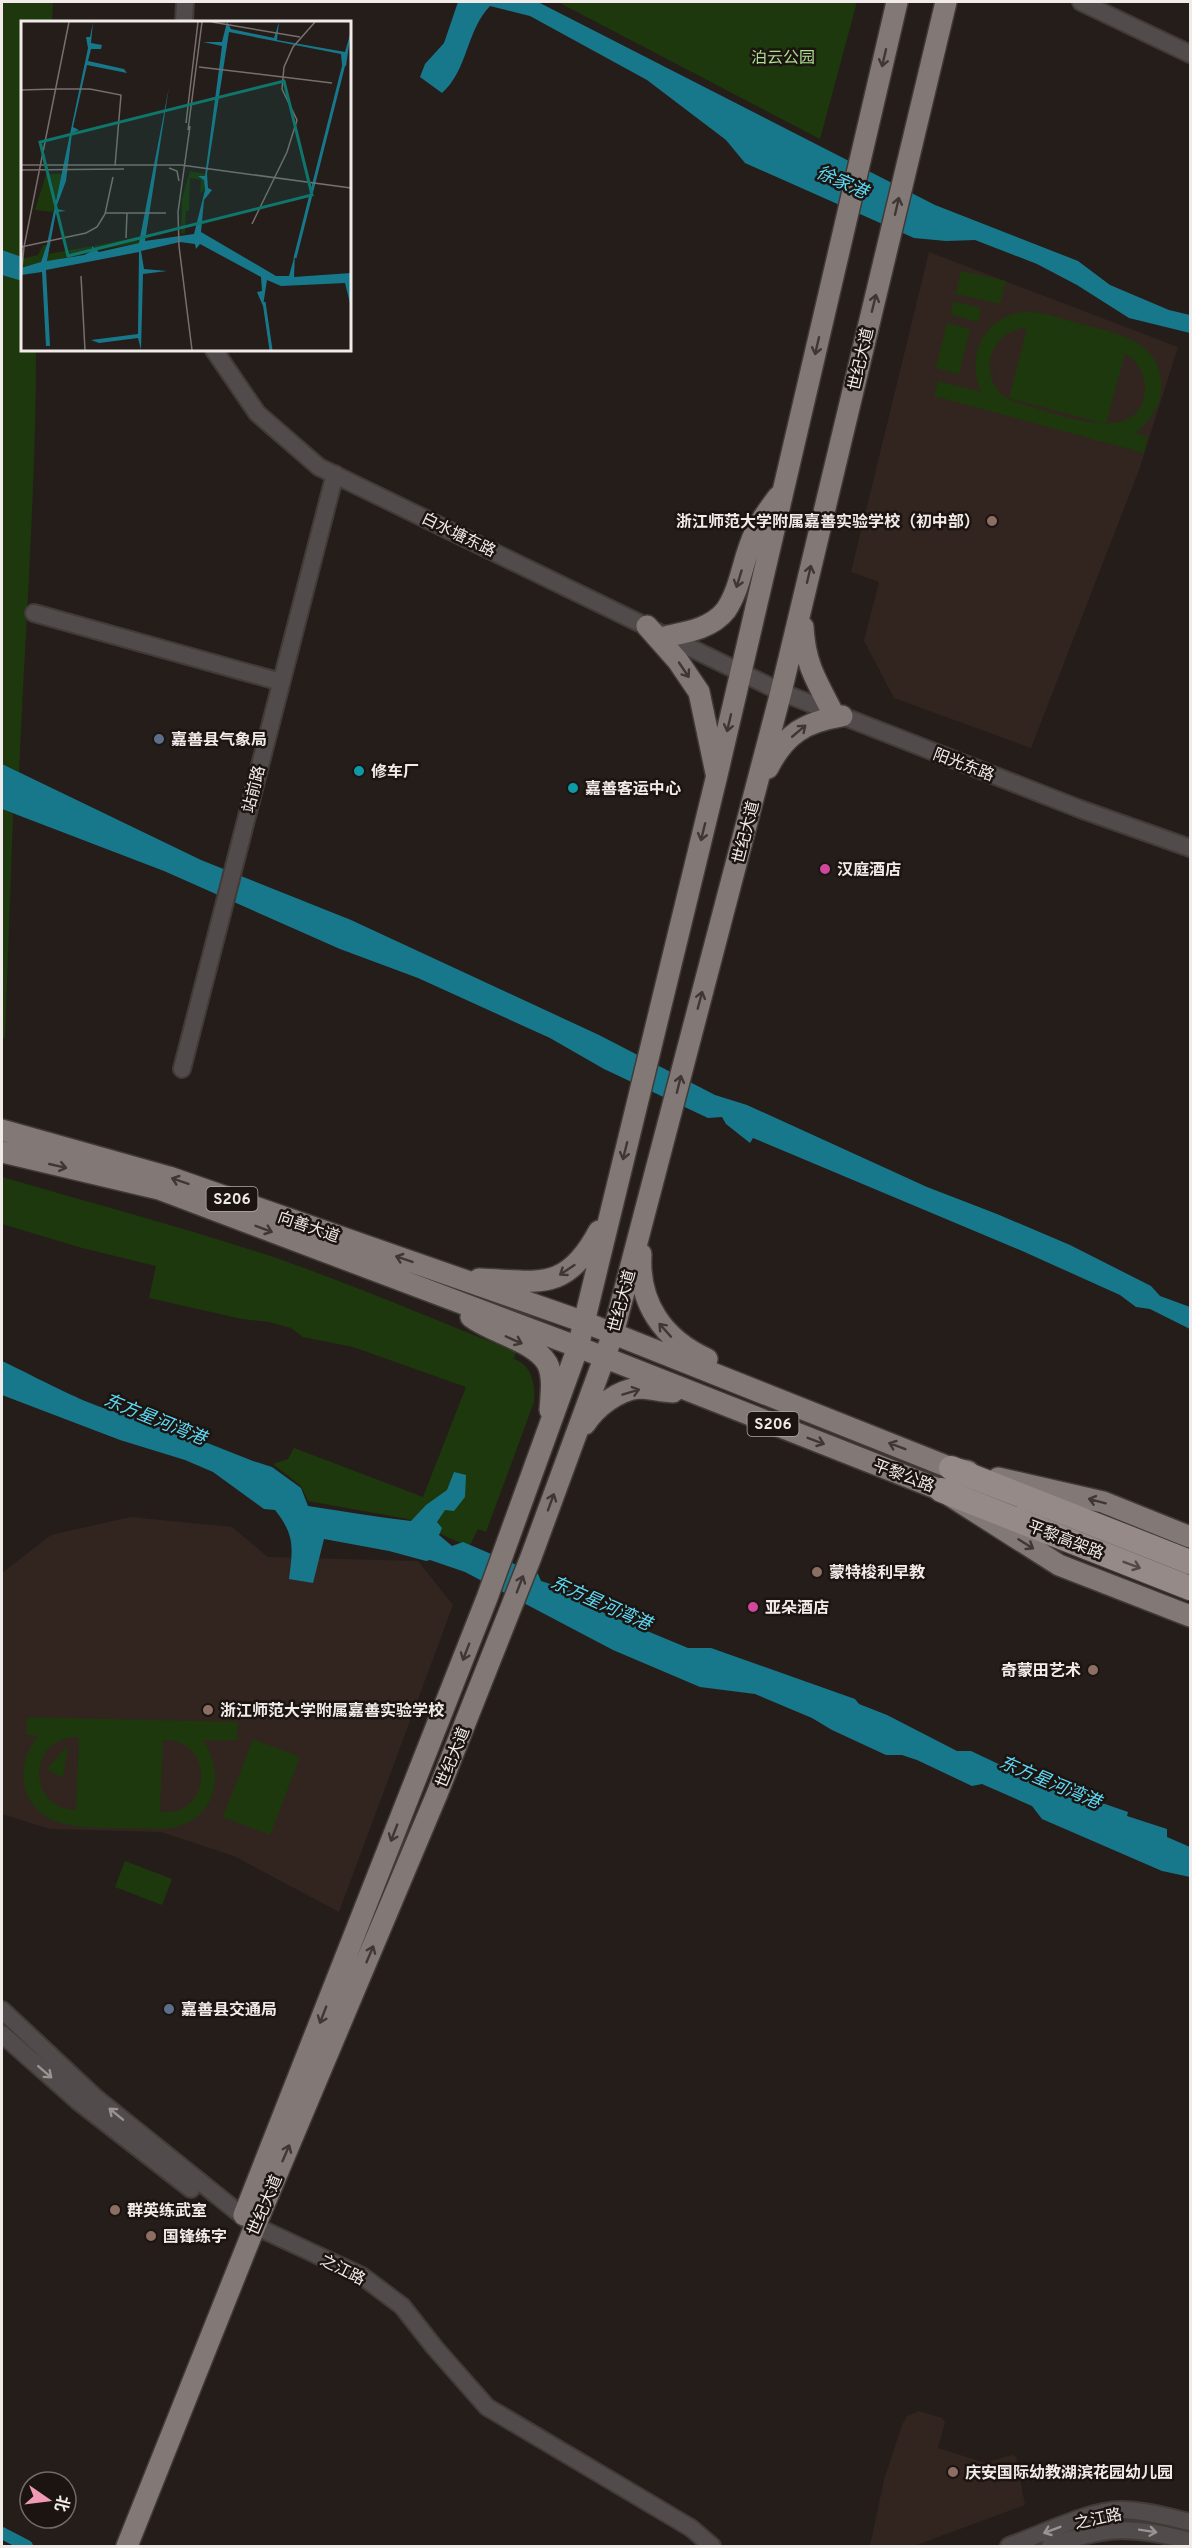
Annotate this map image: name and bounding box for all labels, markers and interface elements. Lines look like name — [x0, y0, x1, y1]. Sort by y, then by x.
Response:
inset map — [21, 21, 351, 351]
park label: 泊云公园 — [751, 49, 815, 69]
one-way arrow — [878, 49, 890, 68]
water label: 徐家港 — [812, 162, 873, 206]
one-way arrow — [892, 196, 904, 215]
one-way arrow — [869, 293, 881, 312]
street label: 世纪大道 — [845, 326, 879, 393]
one-way arrow — [811, 336, 823, 355]
street label: 白水塘东路 — [418, 509, 498, 562]
place label: 浙江师范大学附属嘉善实验学校（初中部） — [676, 512, 980, 533]
marker: 浙江师范大学附属嘉善实验学校（初中部） — [985, 514, 999, 528]
one-way arrow — [804, 565, 816, 584]
one-way arrow — [733, 569, 744, 588]
one-way arrow — [678, 662, 690, 678]
one-way arrow — [723, 714, 735, 733]
one-way arrow — [791, 724, 806, 738]
place label: 嘉善县气象局 — [171, 731, 267, 751]
marker: 嘉善县气象局 — [152, 732, 166, 746]
street label: 阳光东路 — [930, 745, 997, 787]
place label: 修车厂 — [371, 763, 419, 783]
street label: 站前路 — [239, 764, 270, 815]
marker: 修车厂 — [352, 764, 366, 778]
place label: 嘉善客运中心 — [585, 780, 681, 800]
marker: 嘉善客运中心 — [566, 781, 580, 795]
street label: 世纪大道 — [729, 799, 764, 866]
one-way arrow — [697, 822, 709, 841]
place label: 汉庭酒店 — [837, 861, 901, 881]
marker: 汉庭酒店 — [818, 862, 832, 876]
one-way arrow — [695, 991, 707, 1010]
one-way arrow — [673, 1075, 685, 1094]
one-way arrow — [619, 1141, 631, 1160]
one-way arrow — [49, 1160, 68, 1172]
one-way arrow — [171, 1174, 190, 1185]
road number: S206 — [206, 1187, 258, 1211]
street label: 向善大道 — [275, 1208, 342, 1248]
one-way arrow — [255, 1224, 273, 1235]
one-way arrow — [395, 1253, 414, 1264]
one-way arrow — [558, 1264, 575, 1277]
street label: 世纪大道 — [605, 1268, 641, 1335]
one-way arrow — [658, 1322, 672, 1337]
one-way arrow — [504, 1335, 523, 1346]
one-way arrow — [621, 1386, 640, 1397]
water label: 东方星河湾港 — [100, 1389, 212, 1452]
road number: S206 — [748, 1412, 798, 1436]
one-way arrow — [806, 1436, 824, 1447]
one-way arrow — [888, 1440, 906, 1451]
street label: 平黎公路 — [870, 1456, 937, 1498]
one-way arrow — [546, 1493, 557, 1512]
one-way arrow — [1088, 1494, 1107, 1506]
street label: 平黎高架路 — [1024, 1517, 1106, 1565]
one-way arrow — [1017, 1537, 1034, 1550]
one-way arrow — [1122, 1560, 1141, 1571]
place label: 蒙特梭利早教 — [829, 1563, 925, 1584]
marker: 蒙特梭利早教 — [810, 1565, 824, 1579]
water label: 东方星河湾港 — [546, 1572, 657, 1638]
one-way arrow — [515, 1575, 526, 1594]
place label: 亚朵酒店 — [765, 1599, 829, 1619]
marker: 亚朵酒店 — [746, 1600, 760, 1614]
one-way arrow — [459, 1642, 470, 1661]
place label: 奇蒙田艺术 — [1001, 1661, 1081, 1682]
marker: 奇蒙田艺术 — [1086, 1663, 1100, 1677]
place label: 浙江师范大学附属嘉善实验学校 — [220, 1701, 445, 1722]
marker: 浙江师范大学附属嘉善实验学校 — [201, 1703, 215, 1717]
street label: 世纪大道 — [433, 1724, 475, 1791]
water label: 东方星河湾港 — [995, 1752, 1106, 1816]
one-way arrow — [388, 1824, 399, 1842]
one-way arrow — [365, 1945, 376, 1964]
place label: 嘉善县交通局 — [181, 2000, 277, 2021]
marker: 嘉善县交通局 — [162, 2002, 176, 2016]
one-way arrow — [317, 2005, 328, 2024]
one-way arrow — [37, 2065, 53, 2079]
one-way arrow — [108, 2108, 124, 2121]
one-way arrow — [281, 2144, 292, 2163]
street label: 世纪大道 — [244, 2172, 288, 2239]
place label: 群英练武室 — [127, 2202, 207, 2222]
marker: 群英练武室 — [108, 2203, 122, 2217]
place label: 国锋练字 — [163, 2228, 227, 2248]
marker: 国锋练字 — [144, 2229, 158, 2243]
street label: 之江路 — [316, 2251, 368, 2291]
place label: 庆安国际幼教·湖滨花园幼儿园 — [965, 2463, 1173, 2484]
marker: 庆安国际幼教·湖滨花园幼儿园 — [946, 2465, 960, 2479]
north arrow — [18, 2470, 78, 2530]
text: 北 — [49, 2493, 72, 2513]
street label: 之江路 — [1073, 2505, 1124, 2535]
one-way arrow — [1043, 2525, 1062, 2536]
one-way arrow — [1137, 2526, 1157, 2537]

